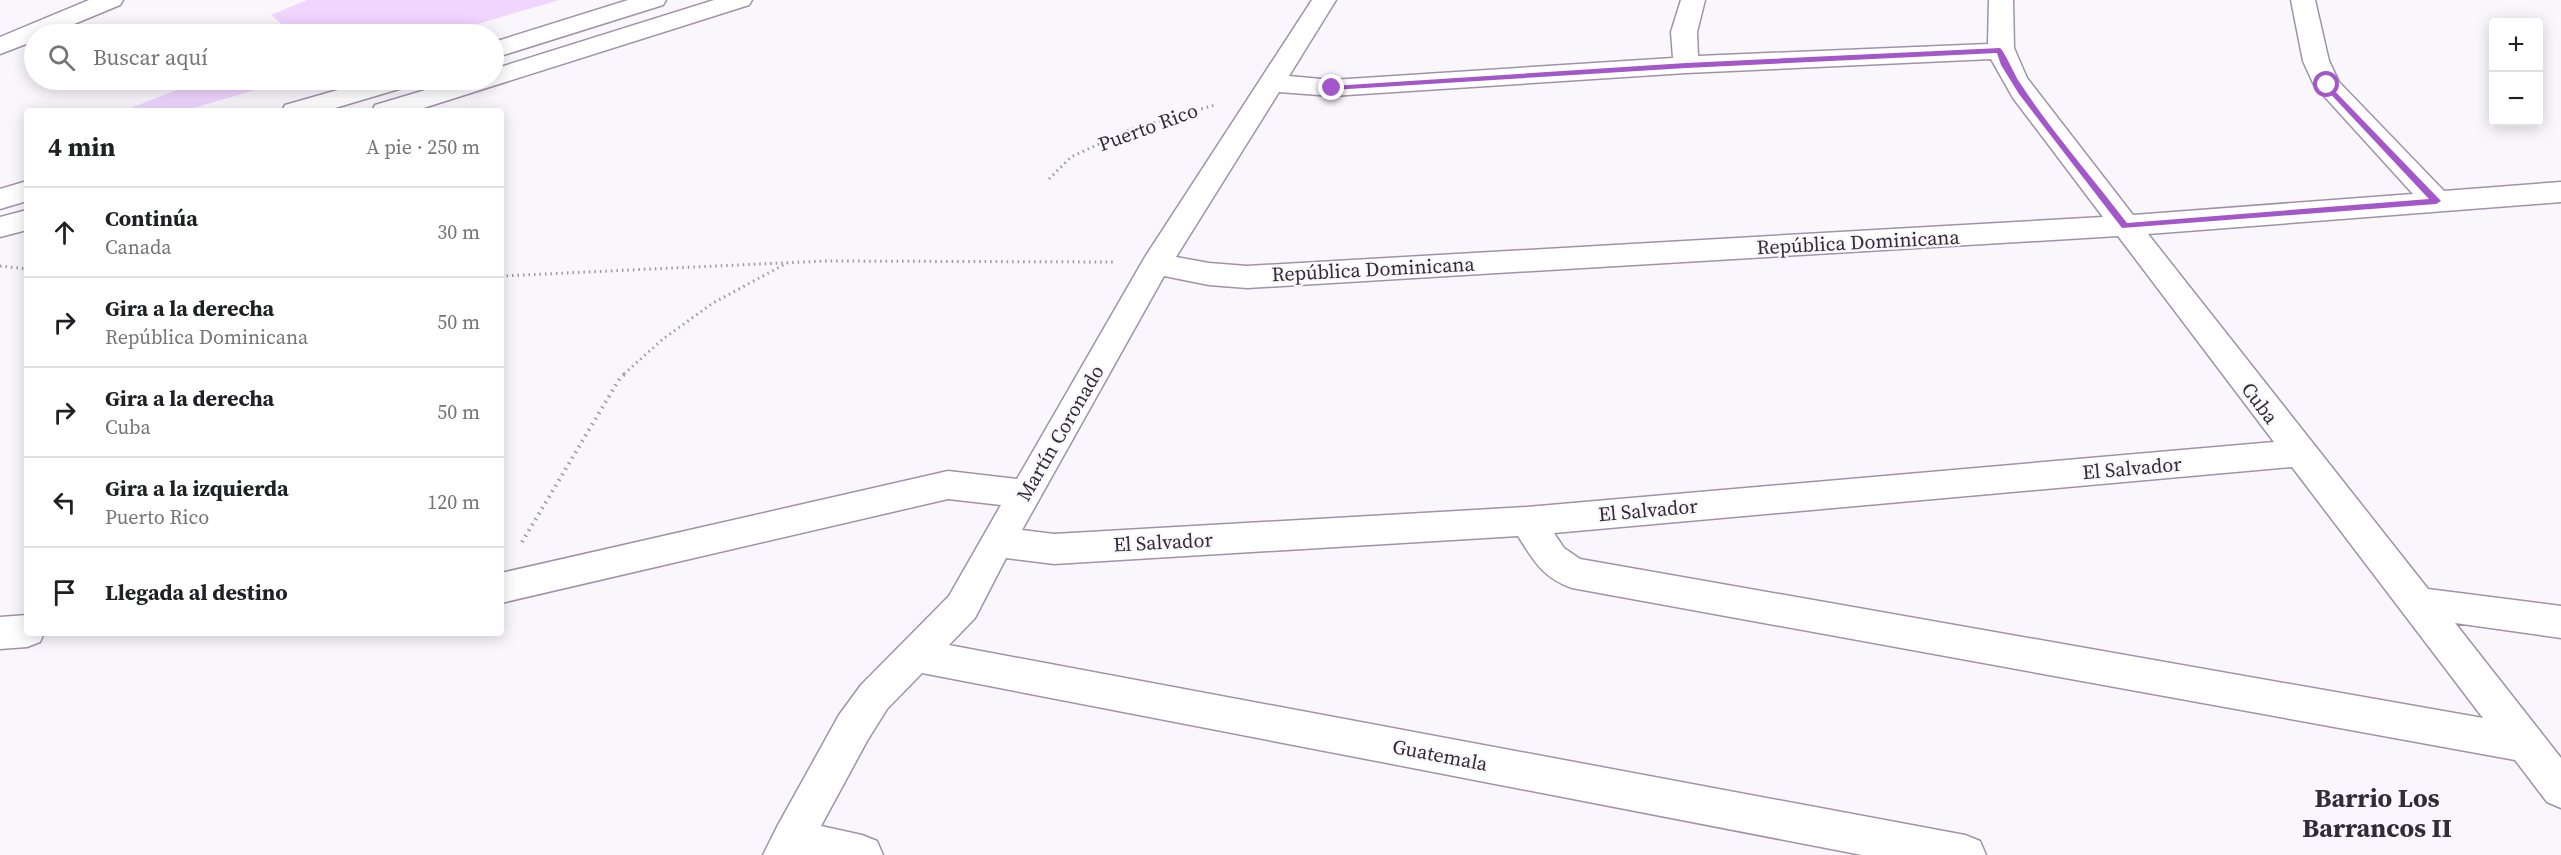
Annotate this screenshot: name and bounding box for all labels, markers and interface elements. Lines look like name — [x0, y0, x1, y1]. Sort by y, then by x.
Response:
map controls — [2489, 18, 2543, 126]
button: + — [2489, 18, 2543, 72]
search box — [24, 24, 504, 90]
icon: search — [45, 41, 78, 74]
text: Buscar aquí — [93, 42, 208, 72]
route start — [2313, 71, 2339, 97]
button: − — [2489, 72, 2543, 126]
route end — [1318, 74, 1344, 100]
street label: Puerto Rico — [1094, 96, 1202, 158]
text: 4 min — [48, 129, 115, 165]
text: A pie · 250 m — [366, 133, 480, 161]
text: Continúa — [105, 203, 198, 233]
icon: ahead — [48, 216, 81, 249]
text: 30 m — [437, 218, 480, 246]
street label: República Dominicana — [1756, 223, 1961, 261]
text: Canada — [105, 233, 171, 261]
street label: República Dominicana — [1271, 250, 1476, 288]
text: Gira a la derecha — [105, 293, 274, 323]
icon: right — [48, 306, 81, 339]
text: 50 m — [437, 308, 480, 336]
text: República Dominicana — [105, 323, 308, 351]
street label: Martín Coronado — [1010, 360, 1110, 506]
street label: Cuba — [2235, 376, 2285, 430]
text: Gira a la derecha — [105, 383, 274, 413]
icon: right — [48, 396, 81, 429]
text: 50 m — [437, 398, 480, 426]
text: Cuba — [105, 413, 151, 441]
street label: El Salvador — [2081, 450, 2183, 486]
text: Gira a la izquierda — [105, 473, 289, 503]
icon: left — [48, 486, 81, 519]
text: 120 m — [427, 488, 480, 516]
street label: El Salvador — [1597, 492, 1699, 528]
text: Puerto Rico — [105, 503, 209, 531]
street label: El Salvador — [1113, 525, 1214, 559]
icon: arrive — [48, 576, 81, 609]
text: Llegada al destino — [105, 577, 288, 607]
street label: Guatemala — [1390, 732, 1491, 778]
district label: Barrio Los Barrancos II — [2302, 780, 2452, 846]

